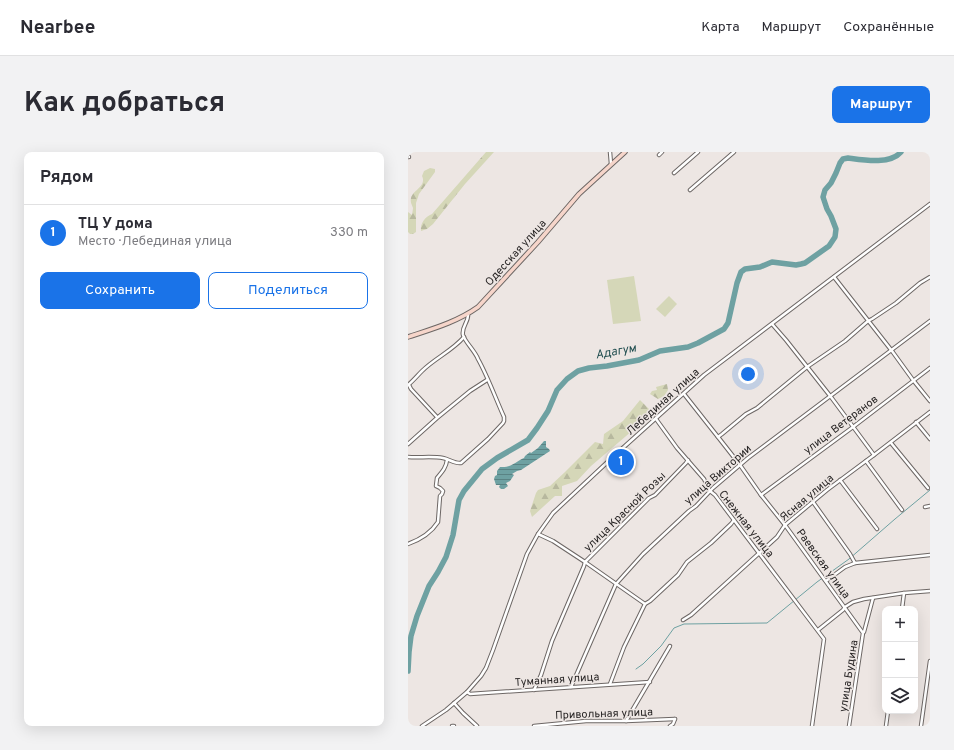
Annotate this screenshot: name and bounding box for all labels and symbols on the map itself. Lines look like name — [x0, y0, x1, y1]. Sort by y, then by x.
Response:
street label: Одесская улица — [482, 217, 550, 289]
water label: Адагум — [594, 340, 639, 363]
your location — [738, 364, 758, 384]
street label: Лебединая улица — [624, 365, 703, 438]
street label: улица Ветеранов — [801, 392, 881, 458]
street label: улица Виктории — [681, 442, 755, 508]
pin: 1 — [608, 447, 634, 477]
street label: улица Красной Розы — [581, 469, 669, 555]
street label: Ясная улица — [777, 471, 837, 525]
street label: Снежная улица — [715, 487, 777, 561]
street label: Раевская улица — [793, 526, 853, 602]
street label: улица Будина — [836, 639, 862, 713]
street label: Туманная улица — [514, 670, 600, 690]
street label: Привольная улица — [555, 705, 653, 723]

